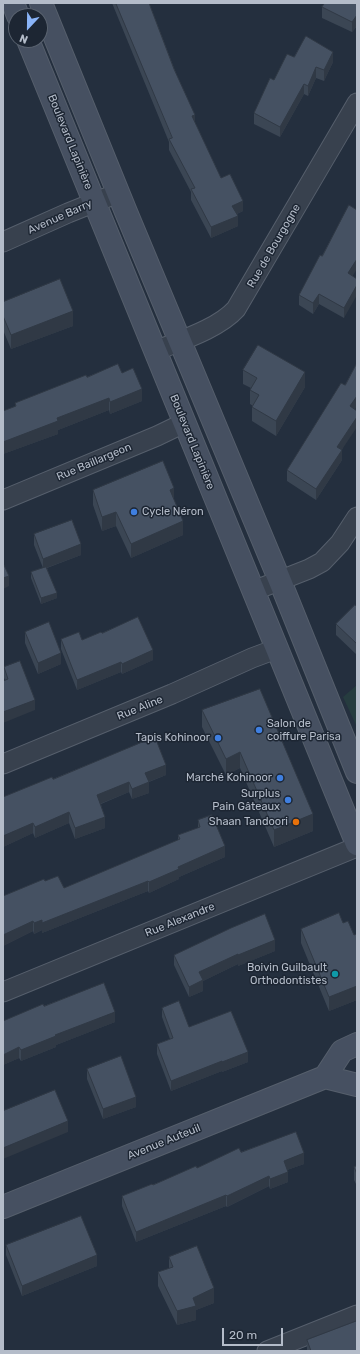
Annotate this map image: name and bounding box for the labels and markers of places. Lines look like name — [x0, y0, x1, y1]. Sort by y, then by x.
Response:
place label: Cycle Néron — [142, 505, 204, 519]
marker: Cycle Néron — [129, 507, 139, 517]
place label: Salon de coiffure Parisa — [267, 717, 341, 743]
marker: Salon de coiffure Parisa — [254, 725, 264, 735]
place label: Tapis Kohinoor — [136, 731, 210, 745]
marker: Tapis Kohinoor — [213, 733, 223, 743]
place label: Marché Kohinoor — [186, 771, 272, 785]
marker: Marché Kohinoor — [275, 773, 285, 783]
place label: Surplus Pain Gâteaux — [212, 787, 280, 813]
marker: Surplus Pain Gâteaux — [283, 795, 293, 805]
place label: Shaan Tandoori — [209, 815, 288, 829]
marker: Shaan Tandoori — [291, 817, 301, 827]
place label: Boivin Guilbault Orthodontistes — [247, 961, 327, 987]
marker: Boivin Guilbault Orthodontistes — [330, 969, 340, 979]

